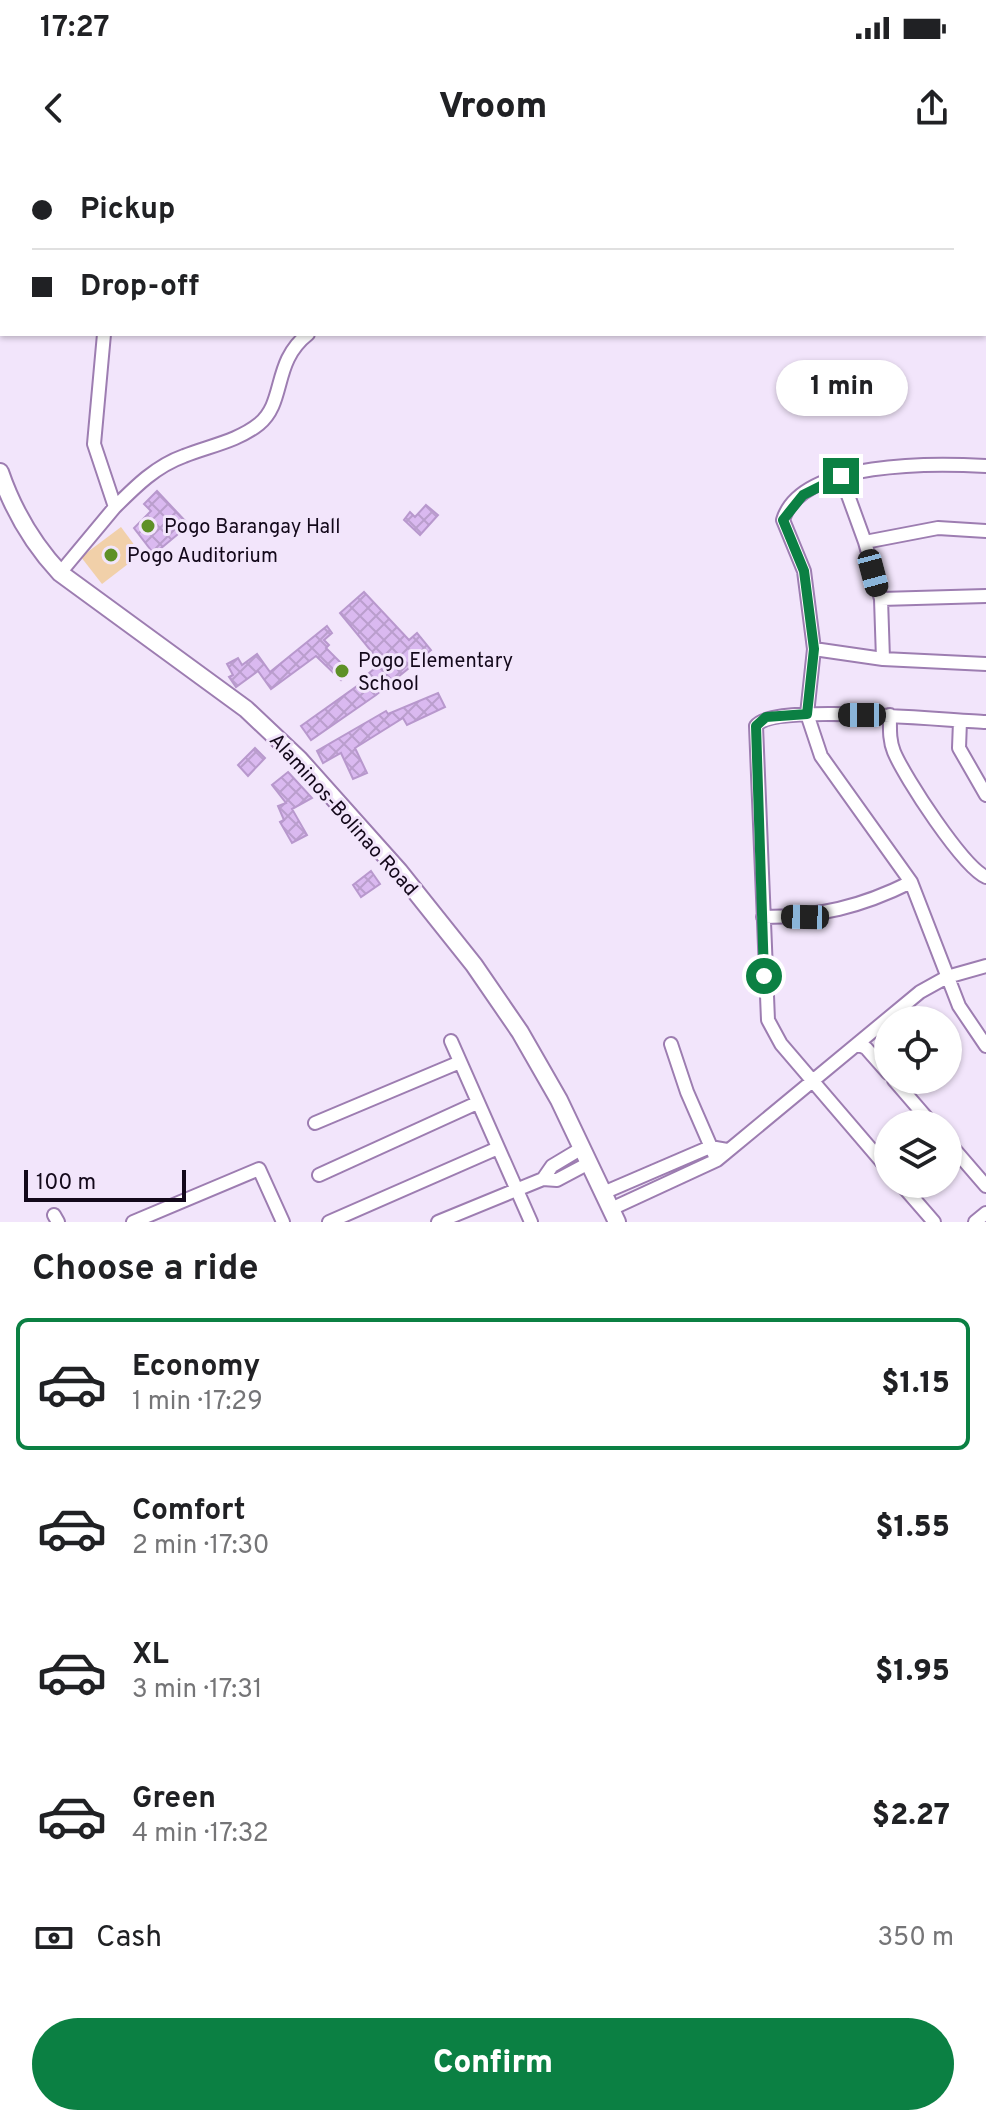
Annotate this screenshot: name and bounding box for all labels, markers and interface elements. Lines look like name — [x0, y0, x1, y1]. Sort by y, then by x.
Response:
text: 17:27 — [40, 10, 110, 47]
text: Vroom — [439, 85, 547, 131]
icon: back — [32, 86, 76, 130]
icon: share — [910, 86, 954, 130]
text: Pickup — [80, 192, 175, 229]
text: Drop-off — [80, 269, 199, 306]
callout: 1 min — [775, 360, 907, 416]
text: 1 min — [810, 371, 874, 404]
route end — [823, 458, 859, 494]
place label: Pogo Barangay Hall — [164, 515, 341, 541]
marker: Pogo Barangay Hall — [139, 517, 157, 535]
place label: Pogo Auditorium — [127, 544, 278, 570]
marker: Pogo Auditorium — [102, 546, 120, 564]
car — [855, 547, 891, 599]
place label: Pogo Elementary School — [358, 649, 513, 698]
marker: Pogo Elementary School — [333, 662, 351, 680]
car — [838, 703, 886, 727]
street label: Alaminos-Bolinao Road — [262, 728, 423, 902]
car — [781, 905, 829, 929]
route start — [746, 958, 782, 994]
map controls — [874, 1006, 962, 1198]
button: locate — [874, 1006, 962, 1094]
button: layers — [874, 1110, 962, 1198]
scale bar — [24, 1166, 186, 1202]
text: 100 m — [36, 1170, 96, 1197]
text: Choose a ride — [32, 1247, 258, 1293]
icon: car — [36, 1348, 108, 1420]
text: Economy — [132, 1349, 260, 1386]
text: $1.15 — [881, 1366, 950, 1403]
text: 1 min · 17:29 — [132, 1386, 263, 1419]
icon: car — [36, 1492, 108, 1564]
text: Comfort — [132, 1493, 245, 1530]
text: $1.55 — [875, 1510, 950, 1547]
text: 2 min · 17:30 — [132, 1530, 270, 1563]
icon: car — [36, 1636, 108, 1708]
text: XL — [132, 1637, 169, 1674]
text: $1.95 — [875, 1654, 950, 1691]
text: 3 min · 17:31 — [132, 1674, 263, 1707]
icon: car — [36, 1780, 108, 1852]
text: Green — [132, 1781, 216, 1818]
text: $2.27 — [872, 1798, 950, 1835]
text: 4 min · 17:32 — [132, 1818, 269, 1851]
icon: cash — [32, 1916, 76, 1960]
text: Cash — [96, 1920, 162, 1957]
text: 350 m — [877, 1922, 954, 1955]
button: Confirm — [32, 2018, 954, 2110]

